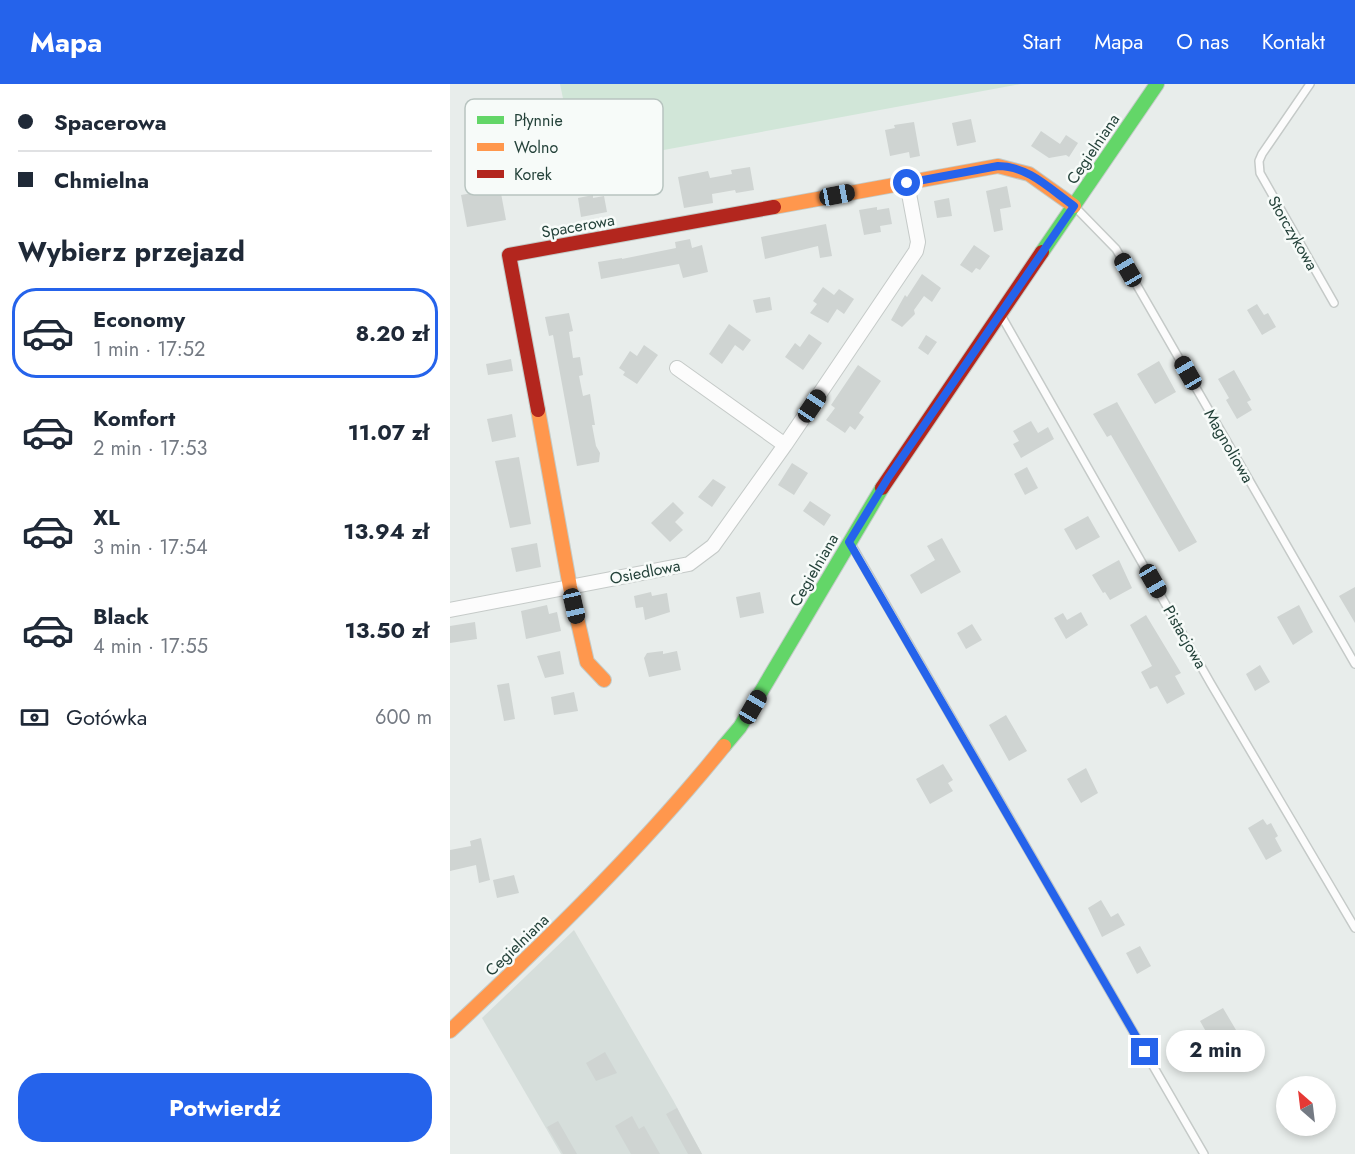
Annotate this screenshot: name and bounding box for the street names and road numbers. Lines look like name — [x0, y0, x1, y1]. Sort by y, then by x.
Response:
street label: Cegielniana — [1061, 109, 1125, 189]
street label: Storczykowa — [1262, 191, 1324, 275]
street label: Spacerowa — [540, 208, 616, 244]
street label: Magnoliowa — [1199, 405, 1259, 487]
street label: Cegielniana — [784, 529, 844, 611]
street label: Osiedlowa — [608, 554, 682, 590]
street label: Pistacjowa — [1158, 601, 1212, 673]
street label: Cegielniana — [480, 909, 554, 981]

